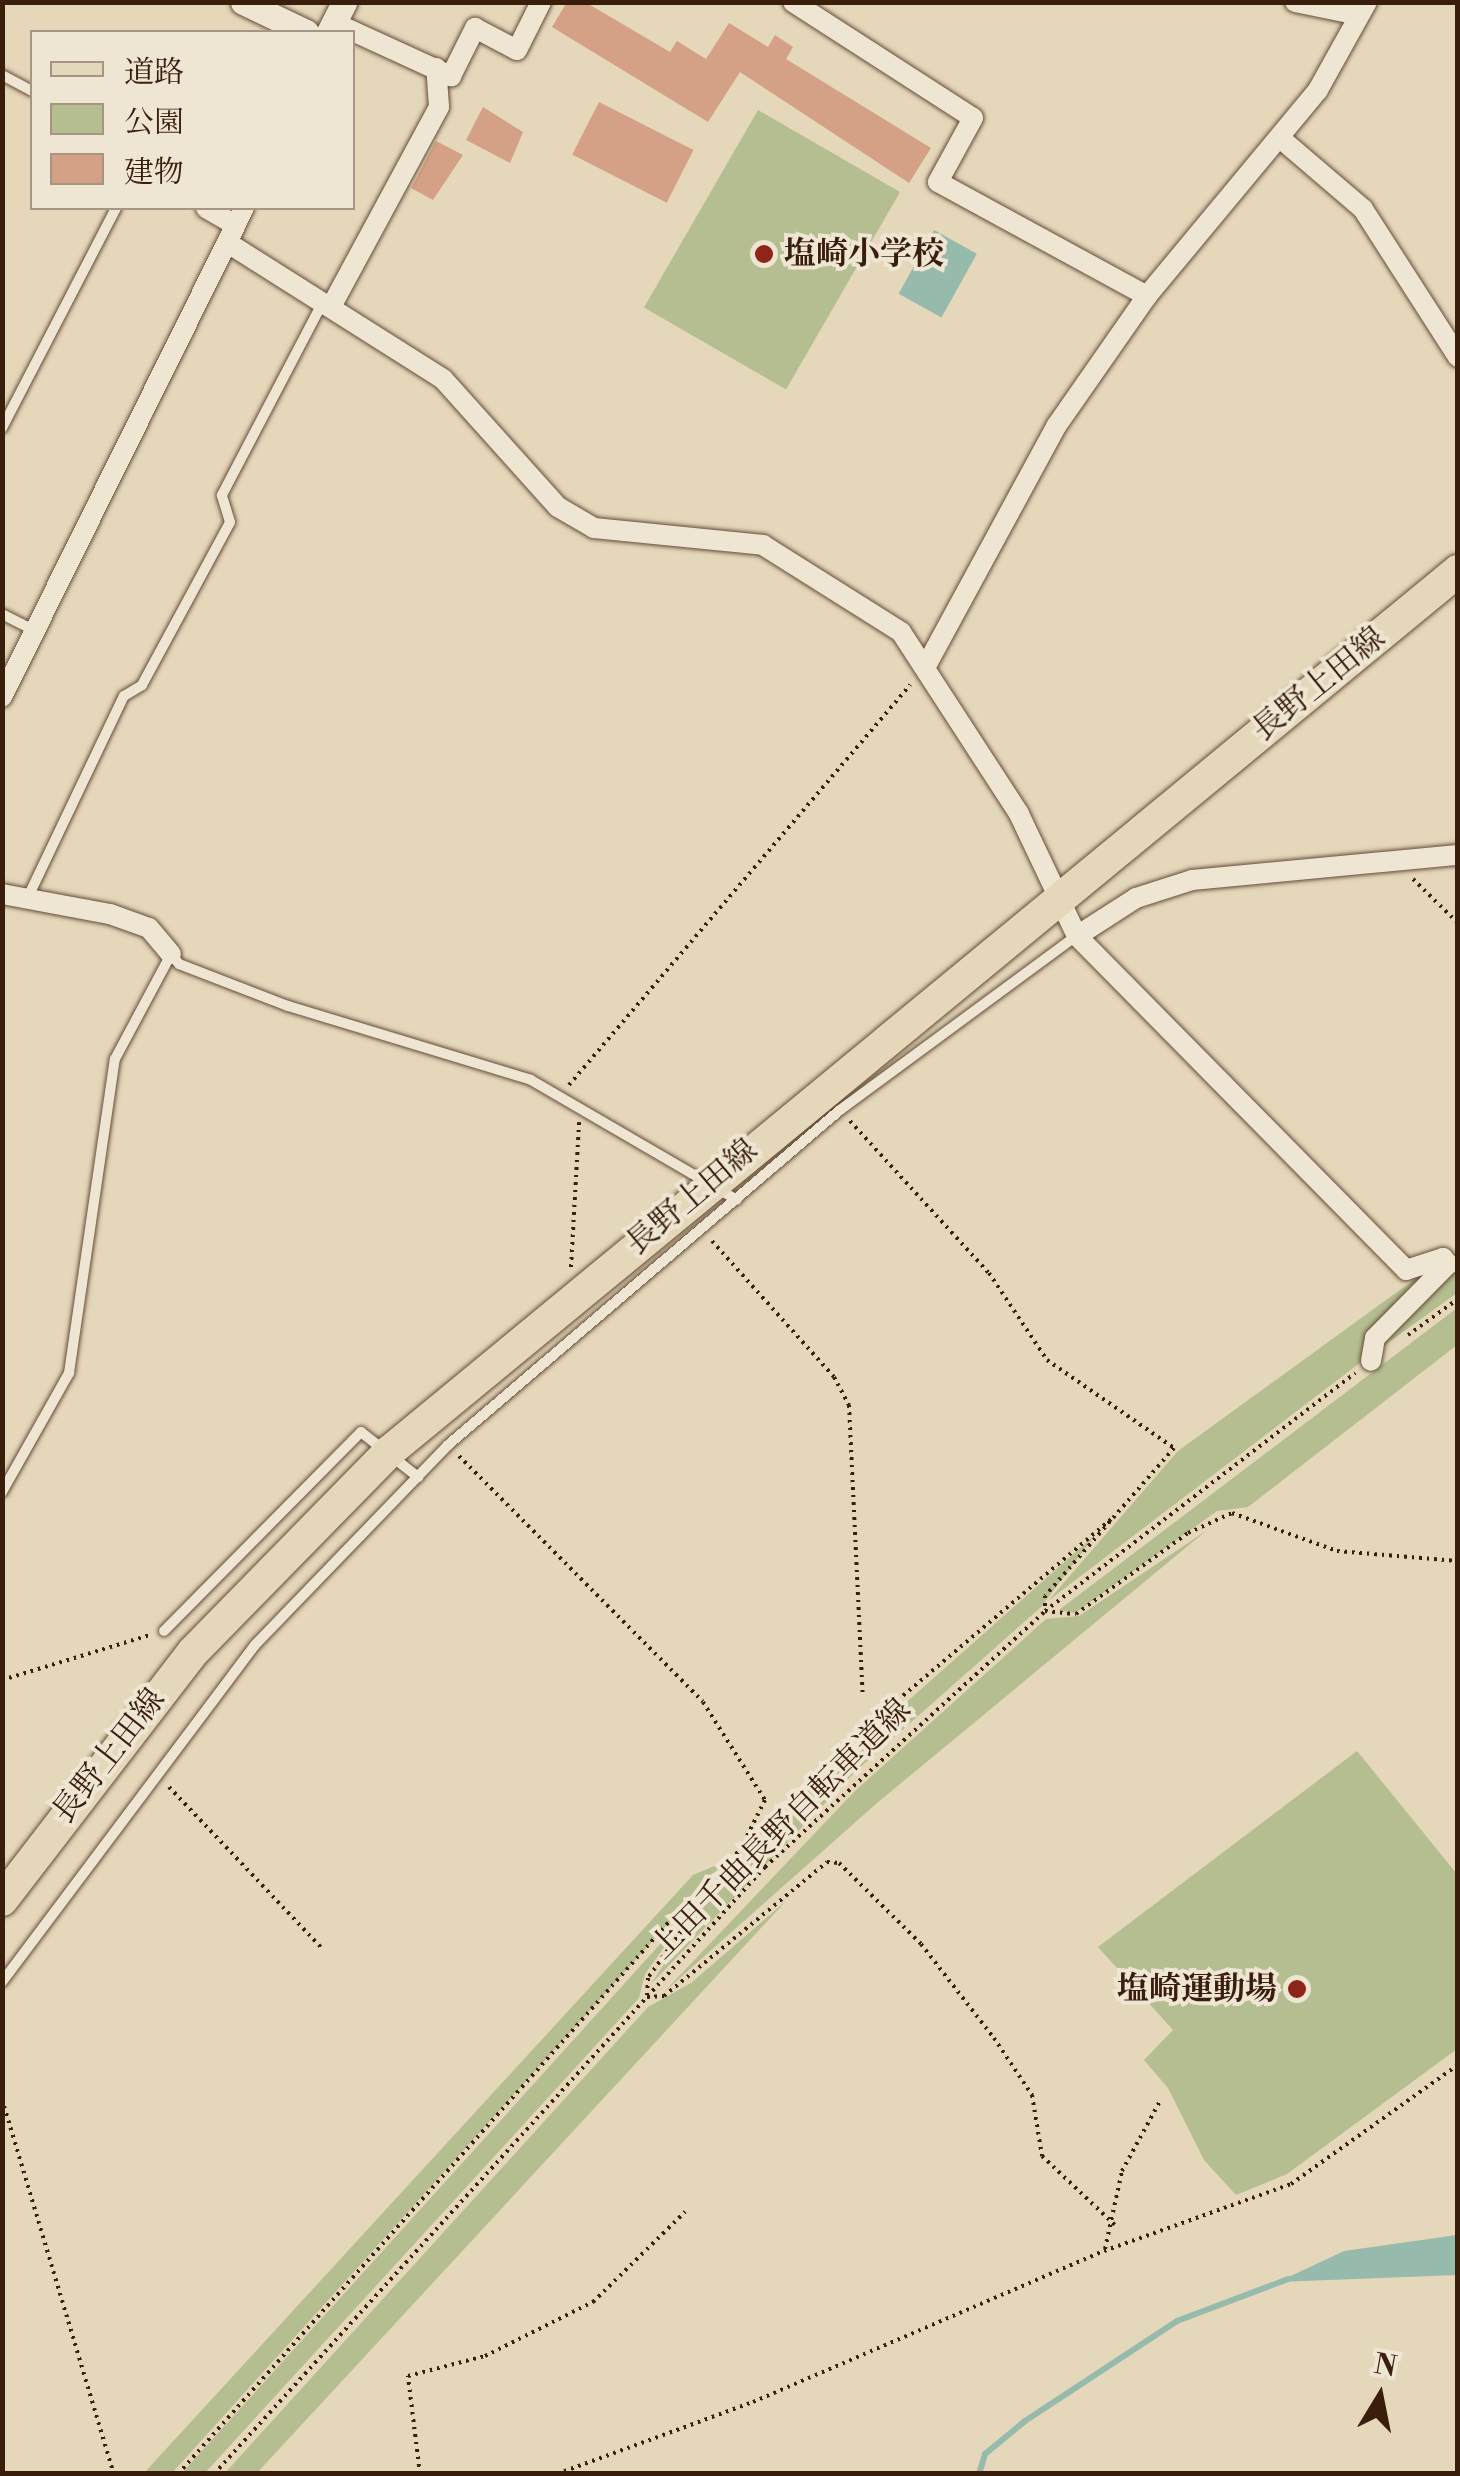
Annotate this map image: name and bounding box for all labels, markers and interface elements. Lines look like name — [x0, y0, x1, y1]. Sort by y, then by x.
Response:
legend — [30, 30, 355, 210]
text: 道路 — [124, 54, 184, 92]
text: 公園 — [124, 104, 184, 142]
text: 建物 — [124, 154, 184, 192]
place label: 塩崎小学校 — [784, 235, 944, 273]
marker: 塩崎小学校 — [753, 243, 775, 265]
street label: 長野上田線 — [1245, 619, 1393, 749]
street label: 長野上田線 — [618, 1131, 766, 1263]
street label: 長野上田線 — [45, 1681, 173, 1831]
street label: 上田千曲長野自転車道線 — [643, 1691, 919, 1967]
place label: 塩崎運動場 — [1117, 1970, 1277, 2008]
marker: 塩崎運動場 — [1286, 1978, 1308, 2000]
north arrow — [1330, 2346, 1430, 2446]
text: N — [1371, 2347, 1399, 2385]

